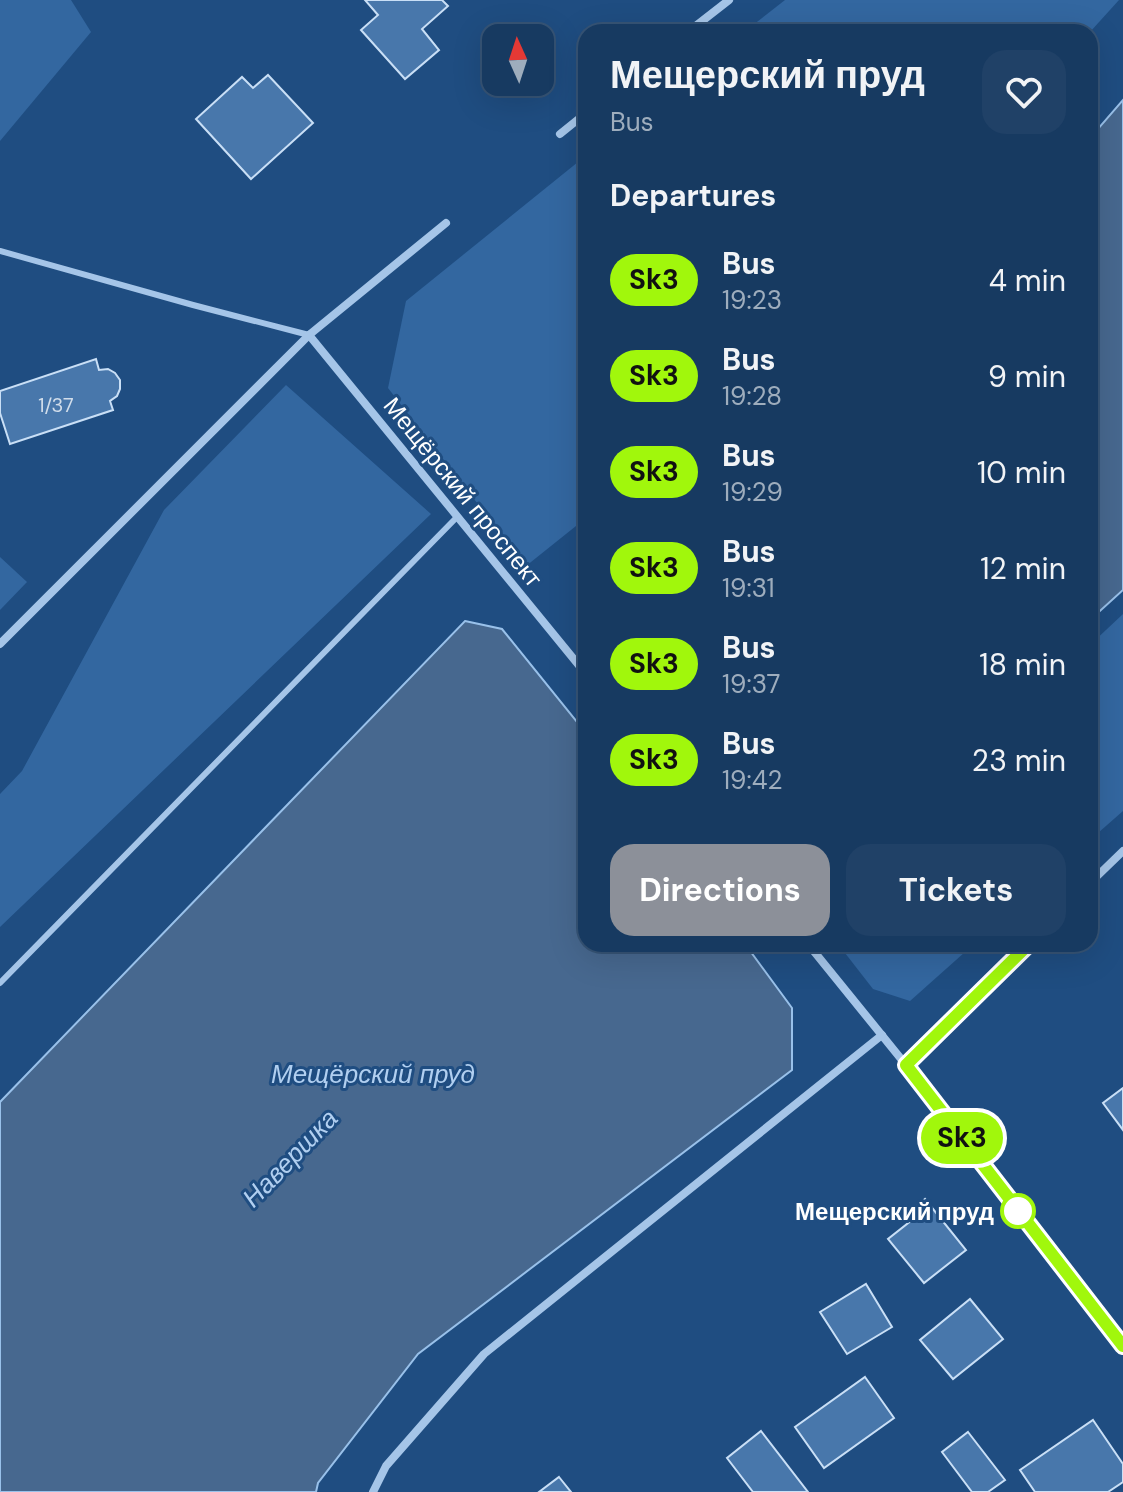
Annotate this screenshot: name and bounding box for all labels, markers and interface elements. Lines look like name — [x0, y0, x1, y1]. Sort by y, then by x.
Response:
north arrow — [482, 24, 554, 96]
map controls — [482, 24, 554, 96]
text: Мещерский пруд — [610, 50, 925, 100]
button: heart — [982, 50, 1066, 134]
text: Bus — [610, 105, 654, 139]
text: Departures — [610, 176, 776, 215]
text: Bus — [722, 244, 776, 283]
text: Sk3 — [629, 261, 679, 298]
text: 4 min — [989, 261, 1066, 300]
text: 19:23 — [722, 283, 782, 317]
text: Bus — [722, 340, 776, 379]
text: Sk3 — [629, 357, 679, 394]
text: 9 min — [988, 357, 1066, 396]
text: 19:28 — [722, 379, 782, 413]
street label: Мещёрский проспект — [377, 391, 549, 593]
house number: 1/37 — [38, 392, 74, 418]
text: Bus — [722, 436, 776, 475]
text: Sk3 — [629, 453, 679, 490]
text: 10 min — [977, 453, 1066, 492]
text: 19:29 — [722, 475, 783, 509]
text: Bus — [722, 532, 776, 571]
text: Sk3 — [629, 549, 679, 586]
text: 12 min — [980, 549, 1066, 588]
text: 19:31 — [722, 571, 775, 605]
text: Bus — [722, 628, 776, 667]
text: Sk3 — [629, 645, 679, 682]
text: 18 min — [979, 645, 1066, 684]
text: 19:37 — [722, 667, 781, 701]
text: Bus — [722, 724, 776, 763]
text: Sk3 — [629, 741, 679, 778]
text: 23 min — [972, 741, 1066, 780]
text: 19:42 — [722, 763, 782, 797]
button: Directions — [610, 844, 830, 936]
button: Tickets — [846, 844, 1066, 936]
water label: Мещёрский пруд — [271, 1057, 475, 1091]
water label: Навершка — [235, 1102, 345, 1214]
line badge: Sk3 — [916, 1112, 1008, 1164]
text: Sk3 — [937, 1119, 987, 1156]
marker: Мещерский пруд — [1001, 1194, 1035, 1228]
place label: Мещерский пруд — [795, 1196, 994, 1227]

